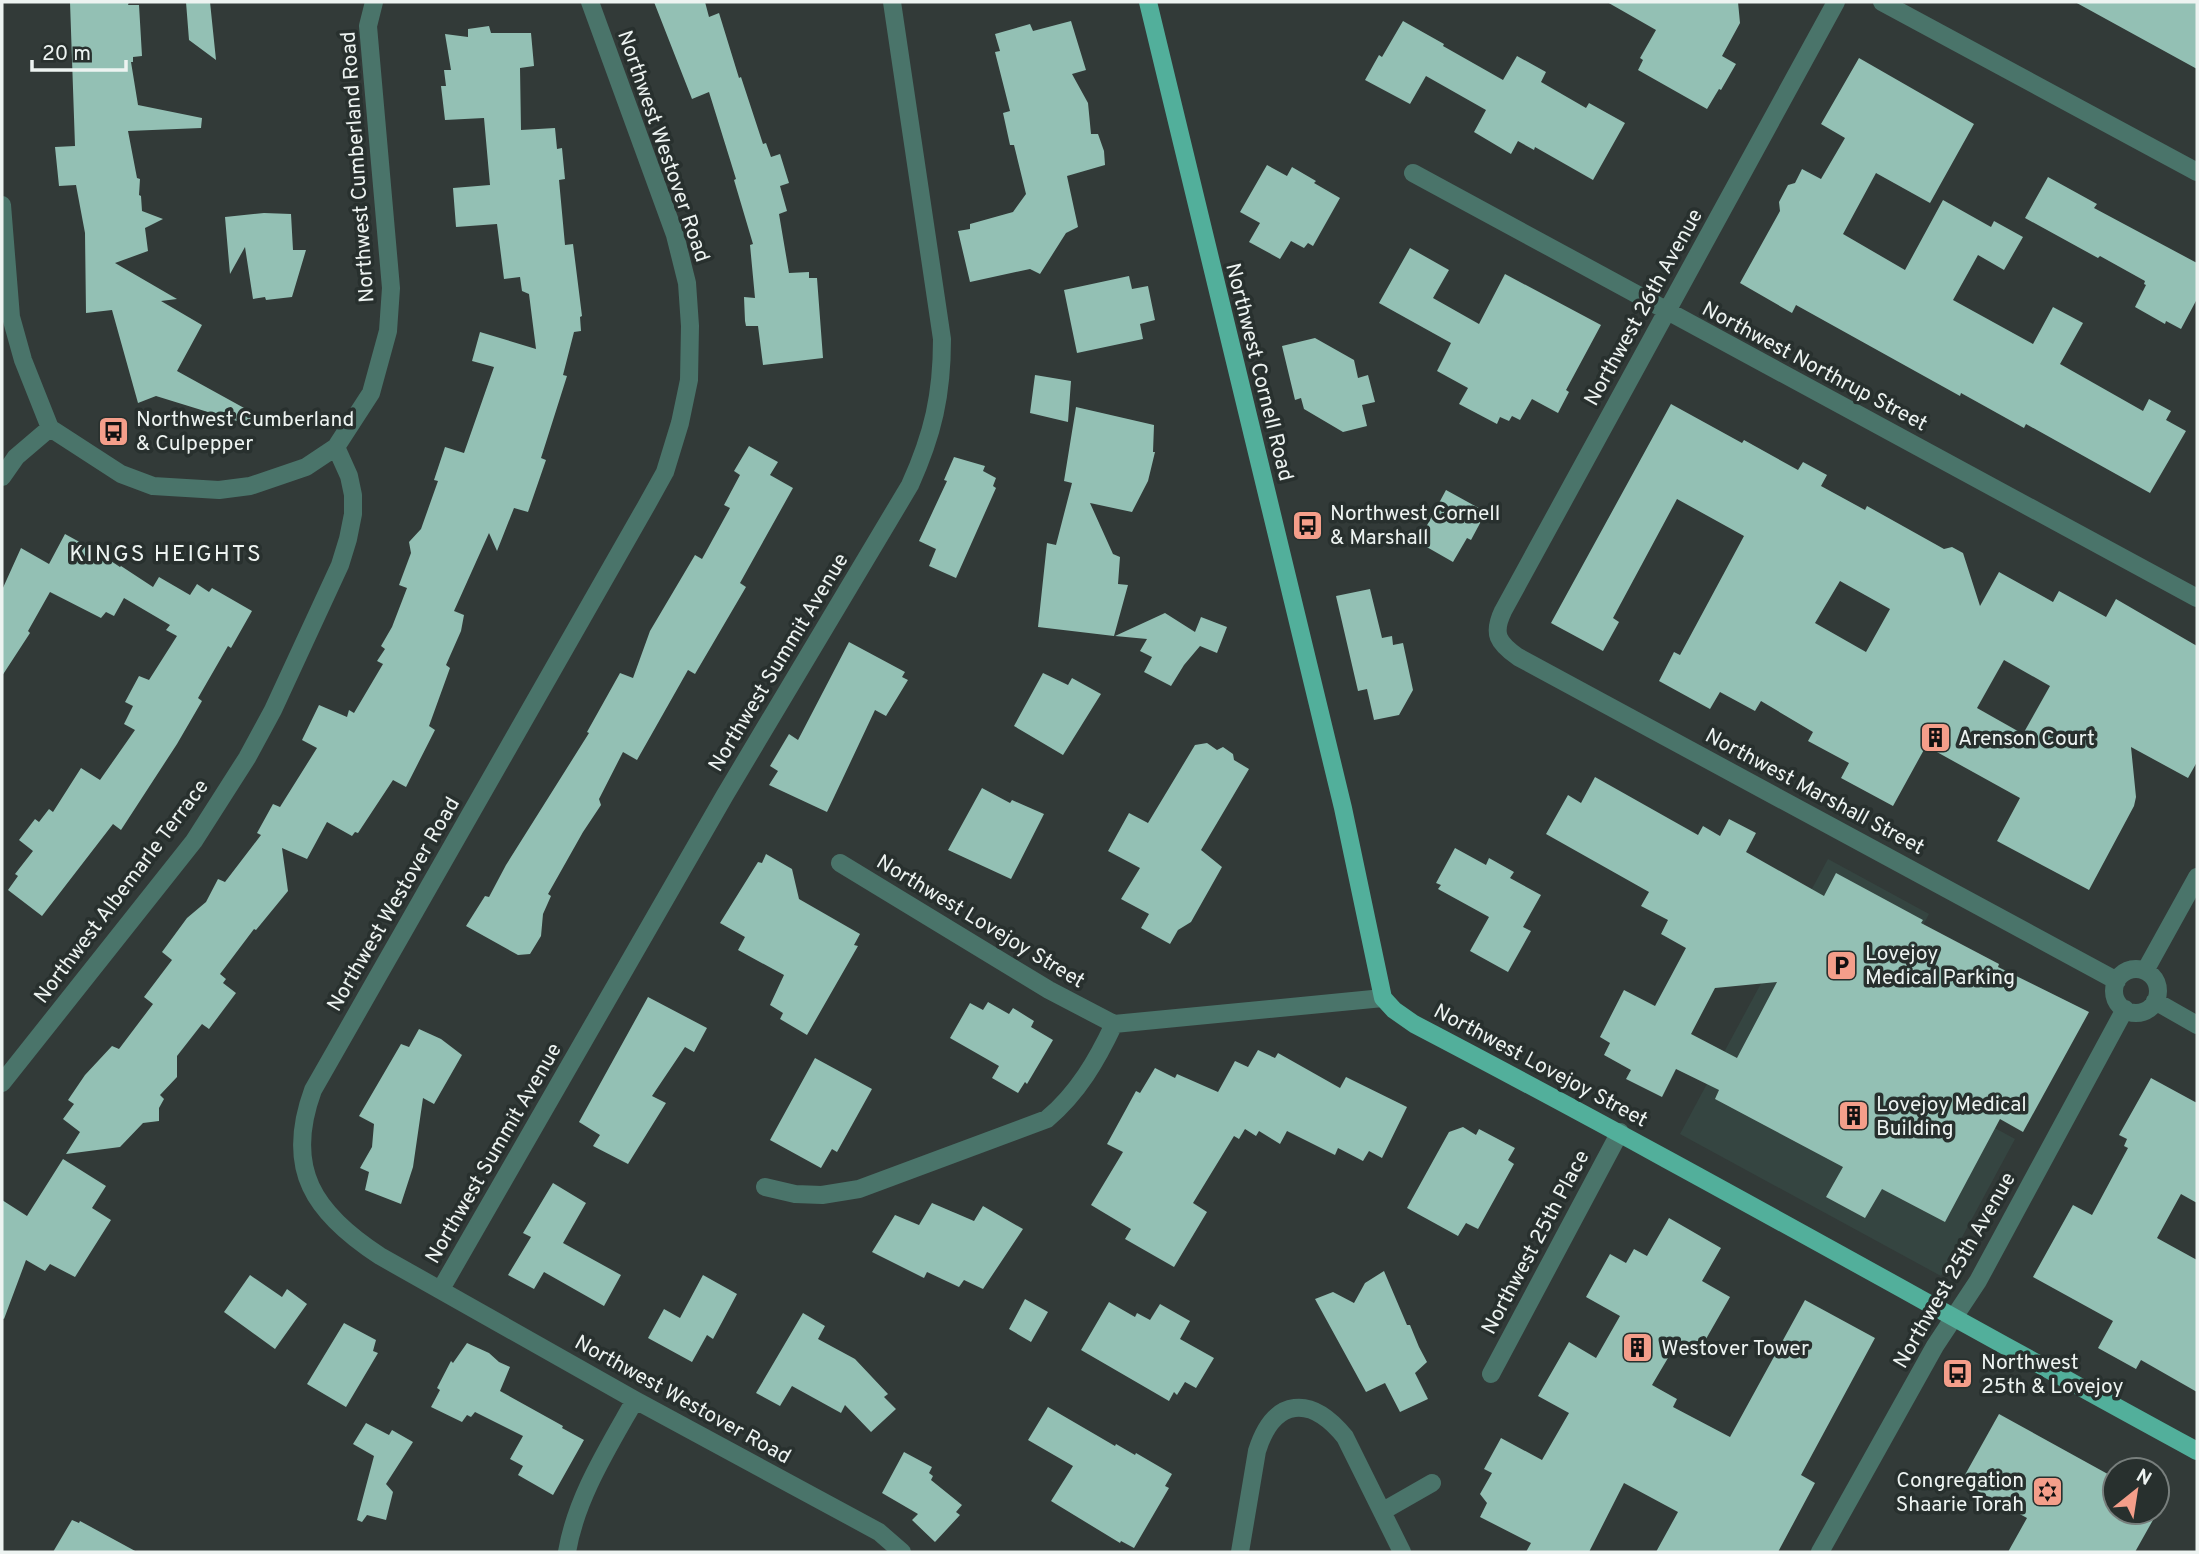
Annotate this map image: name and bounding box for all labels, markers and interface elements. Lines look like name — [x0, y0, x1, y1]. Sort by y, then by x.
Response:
street label: Northwest Westover Road — [610, 27, 715, 266]
scale bar — [32, 28, 126, 72]
street label: Northwest Cumberland Road — [336, 30, 381, 303]
text: 20 m — [42, 41, 91, 68]
street label: Northwest 26th Avenue — [1579, 204, 1710, 411]
street label: Northwest Cornell Road — [1218, 260, 1299, 484]
street label: Northwest Northrup Street — [1697, 296, 1932, 438]
place label: Northwest Cumberland & Culpepper — [136, 407, 354, 458]
bus stop icon: Northwest Cumberland & Culpepper — [96, 414, 130, 448]
place label: Northwest Cornell & Marshall — [1330, 501, 1500, 552]
bus stop icon: Northwest Cornell & Marshall — [1290, 508, 1324, 542]
district label: KINGS HEIGHTS — [69, 541, 263, 570]
street label: Northwest Summit Avenue — [703, 548, 855, 777]
building icon: Arenson Court — [1918, 721, 1952, 755]
street label: Northwest Marshall Street — [1700, 723, 1929, 862]
place label: Arenson Court — [1958, 726, 2095, 753]
street label: Northwest Albemarle Terrace — [29, 774, 216, 1010]
street label: Northwest Westover Road — [322, 793, 467, 1017]
street label: Northwest Lovejoy Street — [871, 849, 1089, 995]
place label: Lovejoy Medical Parking — [1865, 941, 2015, 992]
parking icon: Lovejoy Medical Parking — [1825, 948, 1859, 982]
street label: Northwest Lovejoy Street — [1429, 998, 1652, 1134]
street label: Northwest Summit Avenue — [420, 1039, 569, 1269]
place label: Lovejoy Medical Building — [1876, 1092, 2027, 1143]
building icon: Lovejoy Medical Building — [1836, 1099, 1870, 1133]
street label: Northwest 25th Place — [1476, 1146, 1596, 1339]
street label: Northwest 25th Avenue — [1888, 1168, 2023, 1374]
street label: Northwest Westover Road — [569, 1330, 795, 1471]
building icon: Westover Tower — [1621, 1331, 1655, 1365]
place label: Westover Tower — [1661, 1336, 1809, 1363]
place label: Northwest 25th & Lovejoy — [1981, 1350, 2124, 1401]
bus stop icon: Northwest 25th & Lovejoy — [1941, 1357, 1975, 1391]
north arrow — [2101, 1456, 2171, 1526]
text: N — [2132, 1464, 2155, 1492]
place label: Congregation Shaarie Torah — [1896, 1468, 2024, 1519]
synagogue icon: Congregation Shaarie Torah — [2030, 1475, 2064, 1509]

